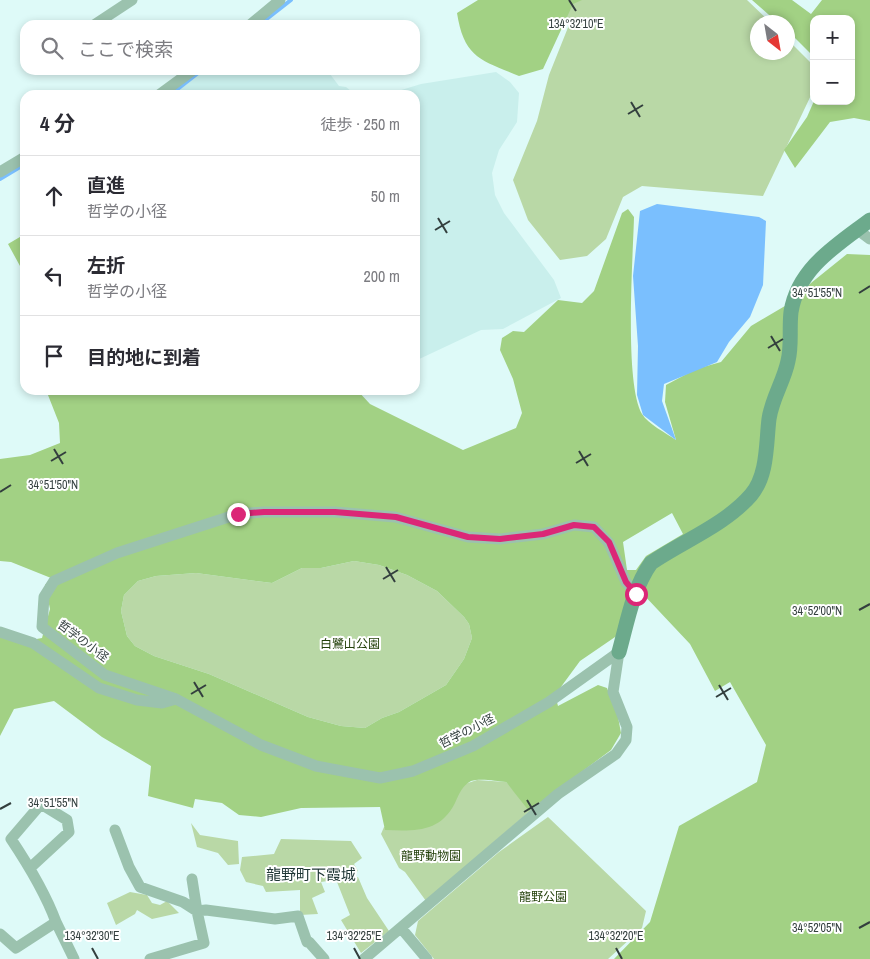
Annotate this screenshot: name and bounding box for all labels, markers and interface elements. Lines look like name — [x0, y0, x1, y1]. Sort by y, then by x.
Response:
north arrow — [750, 15, 795, 60]
map controls — [810, 15, 855, 105]
button: + — [810, 15, 855, 60]
text: 134°32'10"E — [548, 16, 604, 32]
search box — [20, 20, 420, 75]
icon: search — [38, 34, 66, 62]
text: ここで検索 — [78, 36, 173, 62]
button: − — [810, 60, 855, 105]
text: 4 分 — [40, 109, 75, 138]
text: 徒歩 · 250 m — [321, 113, 400, 135]
text: 直進 — [87, 172, 125, 198]
icon: ahead — [40, 182, 68, 210]
text: 50 m — [371, 185, 400, 207]
text: 哲学の小径 — [87, 200, 167, 222]
text: 左折 — [87, 252, 125, 278]
icon: left — [40, 262, 68, 290]
text: 200 m — [364, 265, 400, 287]
text: 哲学の小径 — [87, 280, 167, 302]
text: 34°51'55"N — [792, 285, 842, 301]
icon: arrive — [40, 342, 68, 370]
text: 目的地に到着 — [87, 344, 201, 370]
text: 34°51'50"N — [28, 477, 78, 493]
route end — [227, 503, 250, 526]
route start — [625, 583, 648, 606]
text: 34°52'00"N — [792, 603, 842, 619]
street label: 哲学の小径 — [54, 617, 112, 665]
park label: 白鷺山公園 — [320, 636, 380, 652]
street label: 哲学の小径 — [437, 710, 497, 752]
text: 34°51'55"N — [28, 795, 78, 811]
park label: 龍野動物園 — [401, 848, 461, 864]
district label: 龍野町下霞城 — [266, 864, 356, 885]
park label: 龍野公園 — [519, 889, 567, 905]
text: 34°52'05"N — [792, 920, 842, 936]
text: 134°32'30"E — [64, 928, 120, 944]
text: 134°32'25"E — [326, 928, 382, 944]
text: 134°32'20"E — [588, 928, 644, 944]

